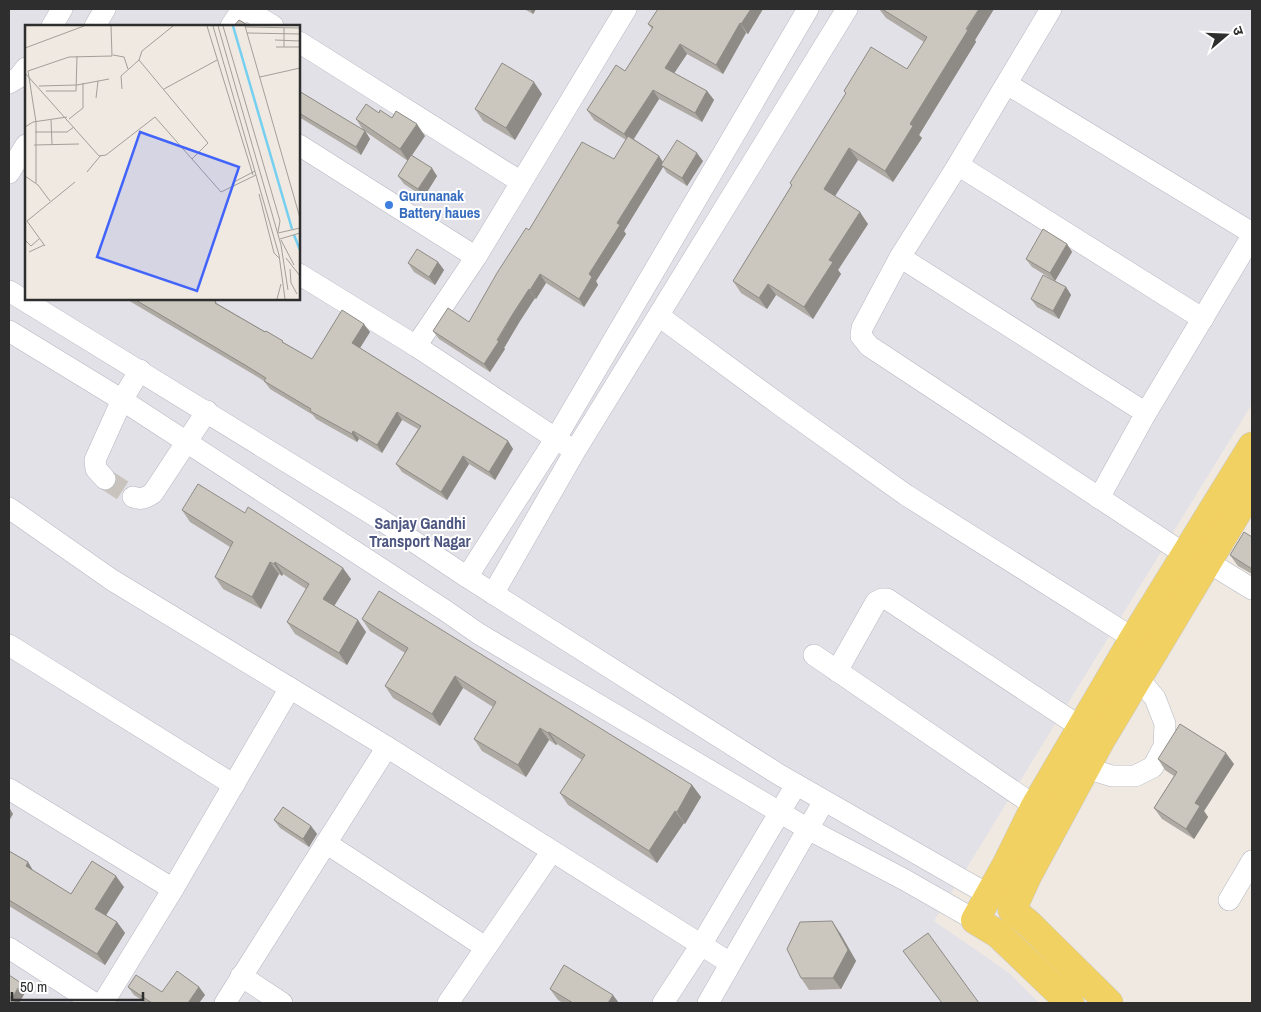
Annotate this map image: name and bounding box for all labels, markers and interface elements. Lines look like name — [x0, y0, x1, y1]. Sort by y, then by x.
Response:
north arrow — [1201, 10, 1251, 60]
text: उ — [1228, 24, 1248, 38]
inset map — [25, 25, 300, 300]
place label: Gurunanak Battery haues — [399, 185, 481, 223]
marker: Gurunanak Battery haues — [383, 199, 395, 211]
district label: Sanjay Gandhi Transport Nagar — [369, 512, 472, 552]
scale bar — [12, 970, 144, 1002]
text: 50 m — [20, 976, 47, 997]

